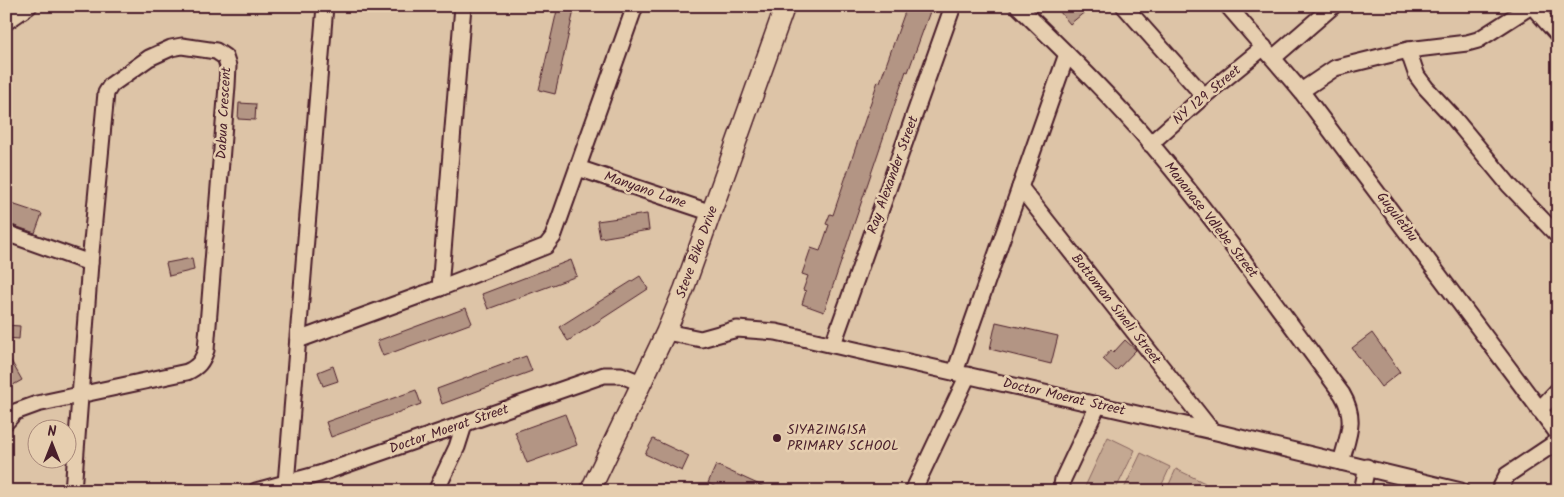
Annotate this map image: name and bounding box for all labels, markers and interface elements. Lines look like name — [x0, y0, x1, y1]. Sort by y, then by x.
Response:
street label: NY 129 Street — [1168, 59, 1247, 130]
street label: Dabua Crescent — [211, 66, 237, 160]
street label: Ray Alexander Street — [861, 112, 925, 237]
street label: Mananase Vdlebe Street — [1158, 157, 1264, 283]
street label: Manyano Lane — [601, 166, 690, 215]
street label: Gugulethu — [1371, 187, 1423, 247]
street label: Steve Biko Drive — [670, 202, 724, 301]
street label: Bottoman Sineli Street — [1066, 249, 1167, 370]
street label: Doctor Moerat Street — [1001, 372, 1128, 422]
street label: Doctor Moerat Street — [386, 398, 512, 460]
place label: SIYAZINGISA PRIMARY SCHOOL — [787, 419, 899, 457]
north arrow — [28, 420, 78, 470]
text: N — [48, 421, 57, 443]
marker: SIYAZINGISA PRIMARY SCHOOL — [771, 432, 783, 444]

